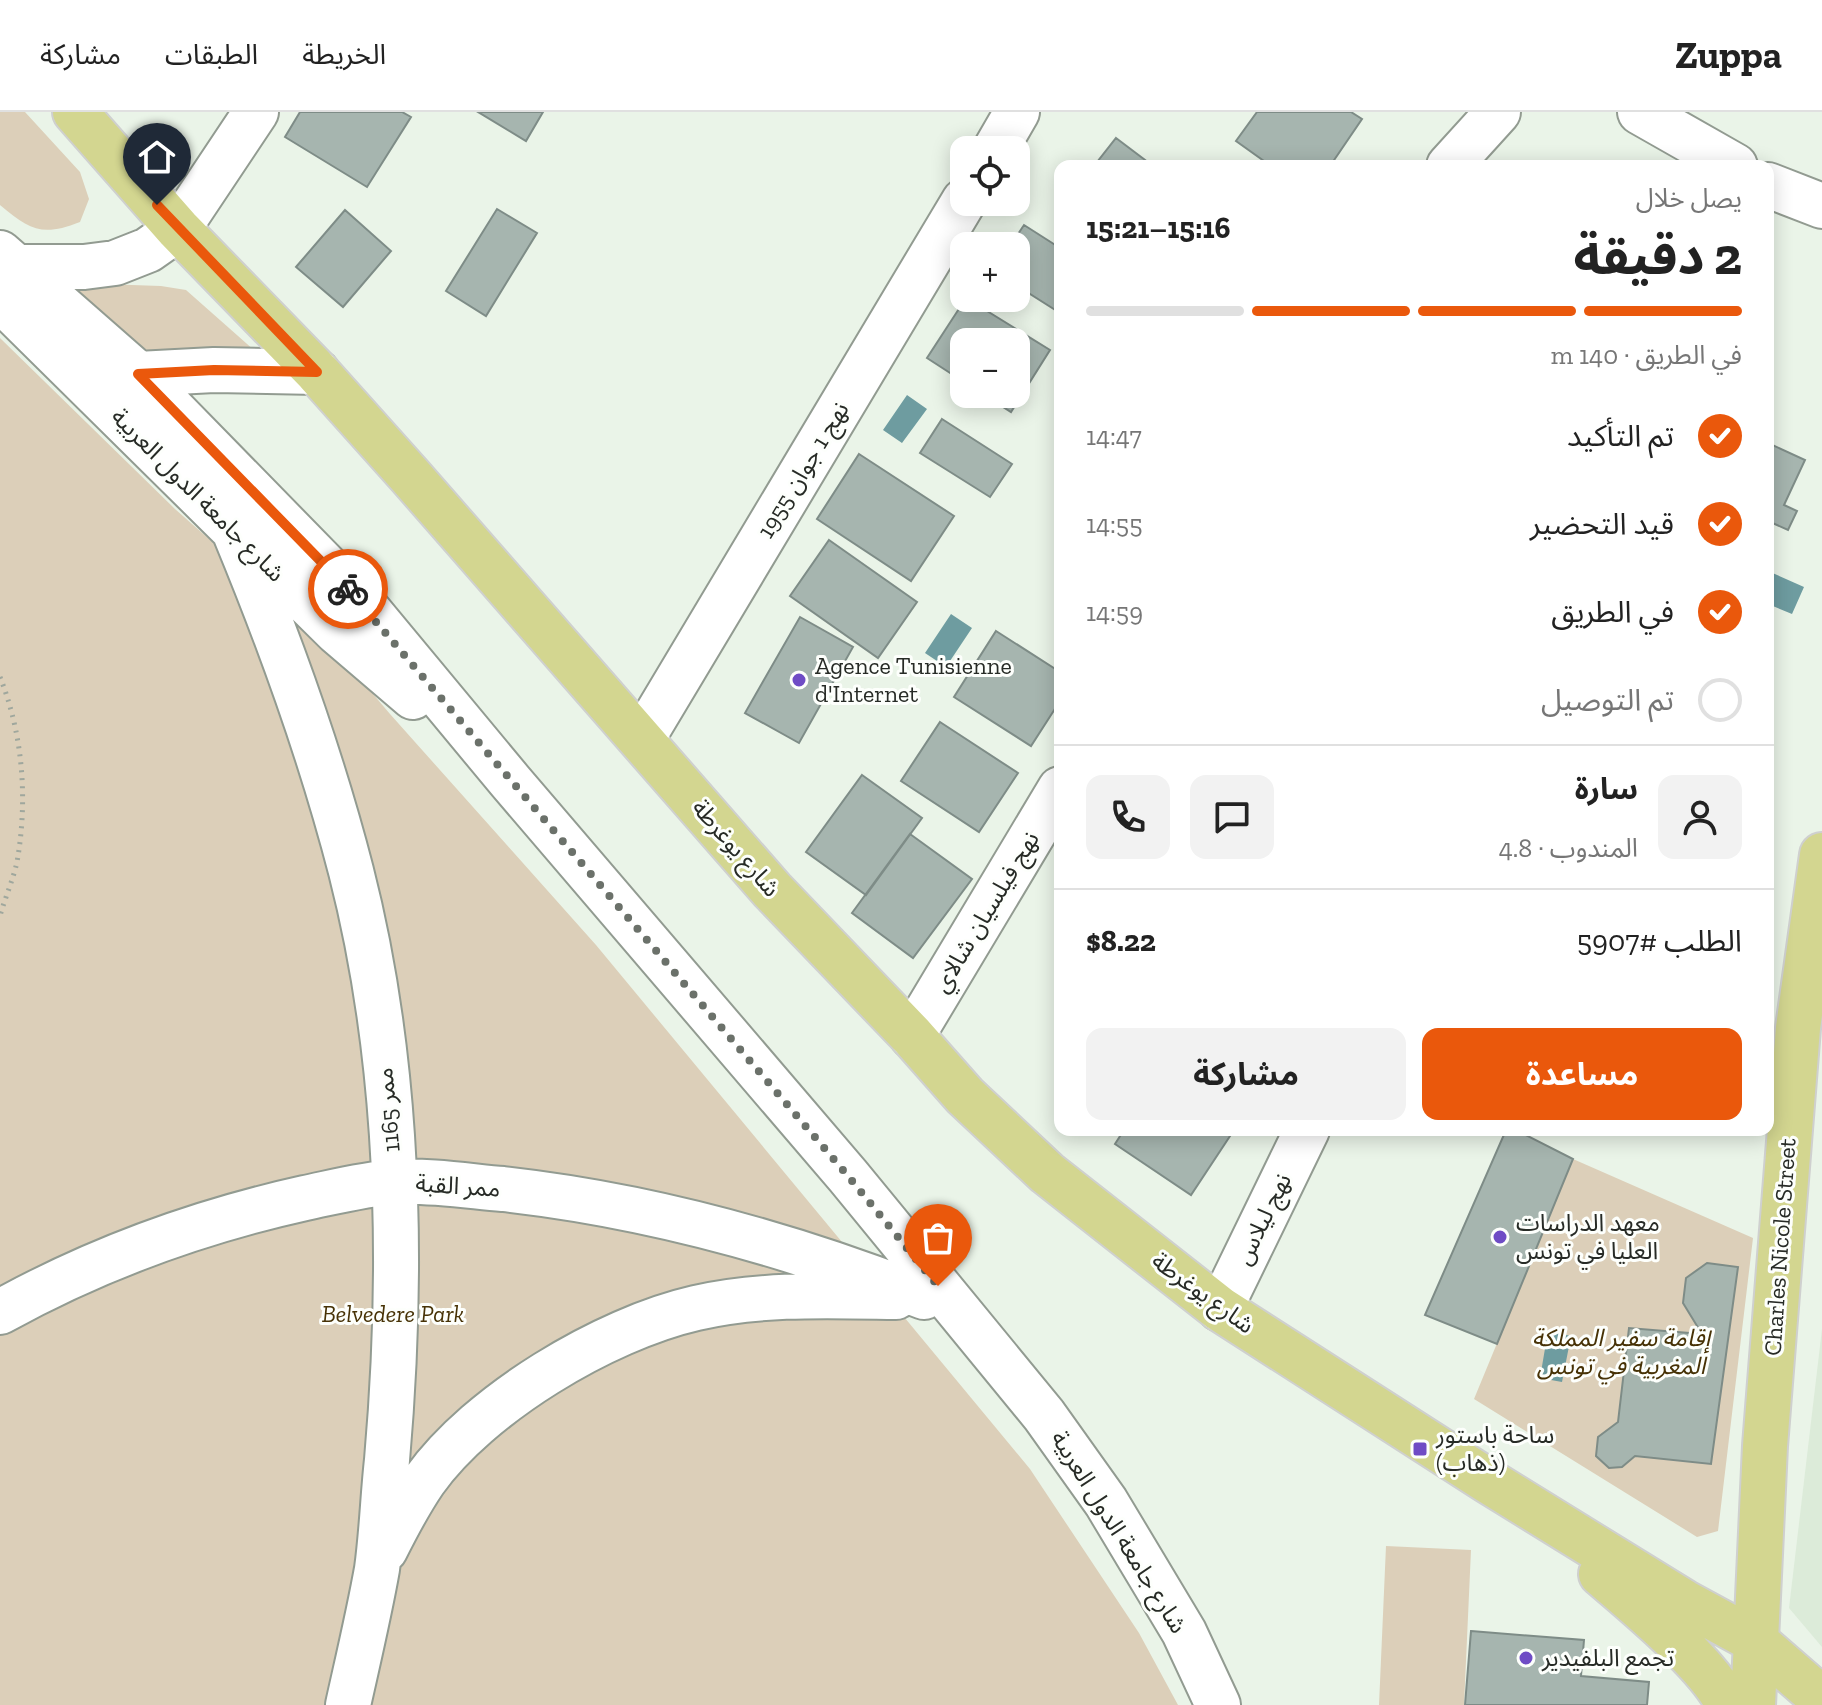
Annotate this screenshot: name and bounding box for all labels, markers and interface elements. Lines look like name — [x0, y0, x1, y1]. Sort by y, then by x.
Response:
text: Zuppa — [1675, 32, 1782, 78]
text: مشاركة — [40, 38, 121, 71]
text: الطبقات — [165, 38, 258, 71]
text: الخريطة — [302, 38, 386, 71]
pin — [123, 123, 191, 205]
icon: home — [135, 135, 179, 179]
map controls — [950, 136, 1030, 408]
button: locate — [950, 136, 1030, 216]
text: يصل خلال — [1636, 182, 1742, 214]
text: 15:16–15:21 — [1086, 210, 1231, 246]
text: 2 دقيقة — [1574, 225, 1742, 287]
button: + — [950, 232, 1030, 312]
button: − — [950, 328, 1030, 408]
text: في الطريق · 140 m — [1551, 339, 1742, 371]
street label: نهج 1 جوان 1955 — [750, 396, 857, 545]
street label: شارع جامعة الدول العربية — [103, 402, 291, 590]
icon: check — [1698, 414, 1742, 458]
text: تم التأكيد — [1567, 418, 1674, 454]
text: 14:47 — [1086, 420, 1142, 452]
icon: check — [1698, 502, 1742, 546]
text: قيد التحضير — [1530, 506, 1674, 542]
text: 14:55 — [1086, 508, 1142, 540]
courier — [308, 549, 388, 629]
icon: bike — [326, 567, 370, 611]
icon: check — [1698, 590, 1742, 634]
text: في الطريق — [1551, 594, 1674, 630]
text: 14:59 — [1086, 596, 1143, 628]
place label: Agence Tunisienne d'Internet — [815, 651, 1012, 708]
marker: Agence Tunisienne d'Internet — [790, 671, 808, 689]
text: تم التوصيل — [1541, 682, 1674, 718]
text: سارة — [1575, 771, 1638, 807]
button: phone — [1086, 775, 1170, 859]
button: chat — [1190, 775, 1274, 859]
button: person — [1658, 775, 1742, 859]
street label: شارع يوغرطة — [684, 793, 787, 904]
street label: نهج فيلسيان شالاي — [926, 826, 1049, 1000]
text: المندوب · 4.8 — [1499, 832, 1638, 864]
text: $8.22 — [1086, 923, 1156, 959]
text: الطلب #5907 — [1577, 923, 1742, 959]
button: مشاركة — [1086, 1028, 1406, 1120]
button: مساعدة — [1422, 1028, 1742, 1120]
street label: ممر 1165 — [369, 1066, 406, 1154]
street label: Charles Nicole Street — [1757, 1137, 1802, 1357]
street label: ممر القبة — [415, 1168, 502, 1203]
street label: نهج ليلاس — [1228, 1168, 1300, 1271]
pin — [904, 1204, 972, 1286]
place label: معهد الدراسات العليا في تونس — [1516, 1208, 1660, 1270]
icon: bag — [916, 1216, 960, 1260]
marker: معهد الدراسات العليا في تونس — [1491, 1228, 1509, 1246]
street label: شارع يوغرطة — [1145, 1246, 1260, 1342]
park label: Belvedere Park — [322, 1299, 465, 1328]
park label: إقامة سفير المملكة المغربية في تونس — [1532, 1323, 1712, 1385]
place label: ساحة باستور (ذهاب) — [1435, 1420, 1554, 1477]
street label: شارع جامعة الدول العربية — [1043, 1425, 1194, 1640]
marker: ساحة باستور (ذهاب) — [1411, 1440, 1429, 1458]
place label: تجمع البلفيدير — [1541, 1643, 1674, 1675]
marker: تجمع البلفيدير — [1517, 1649, 1535, 1667]

